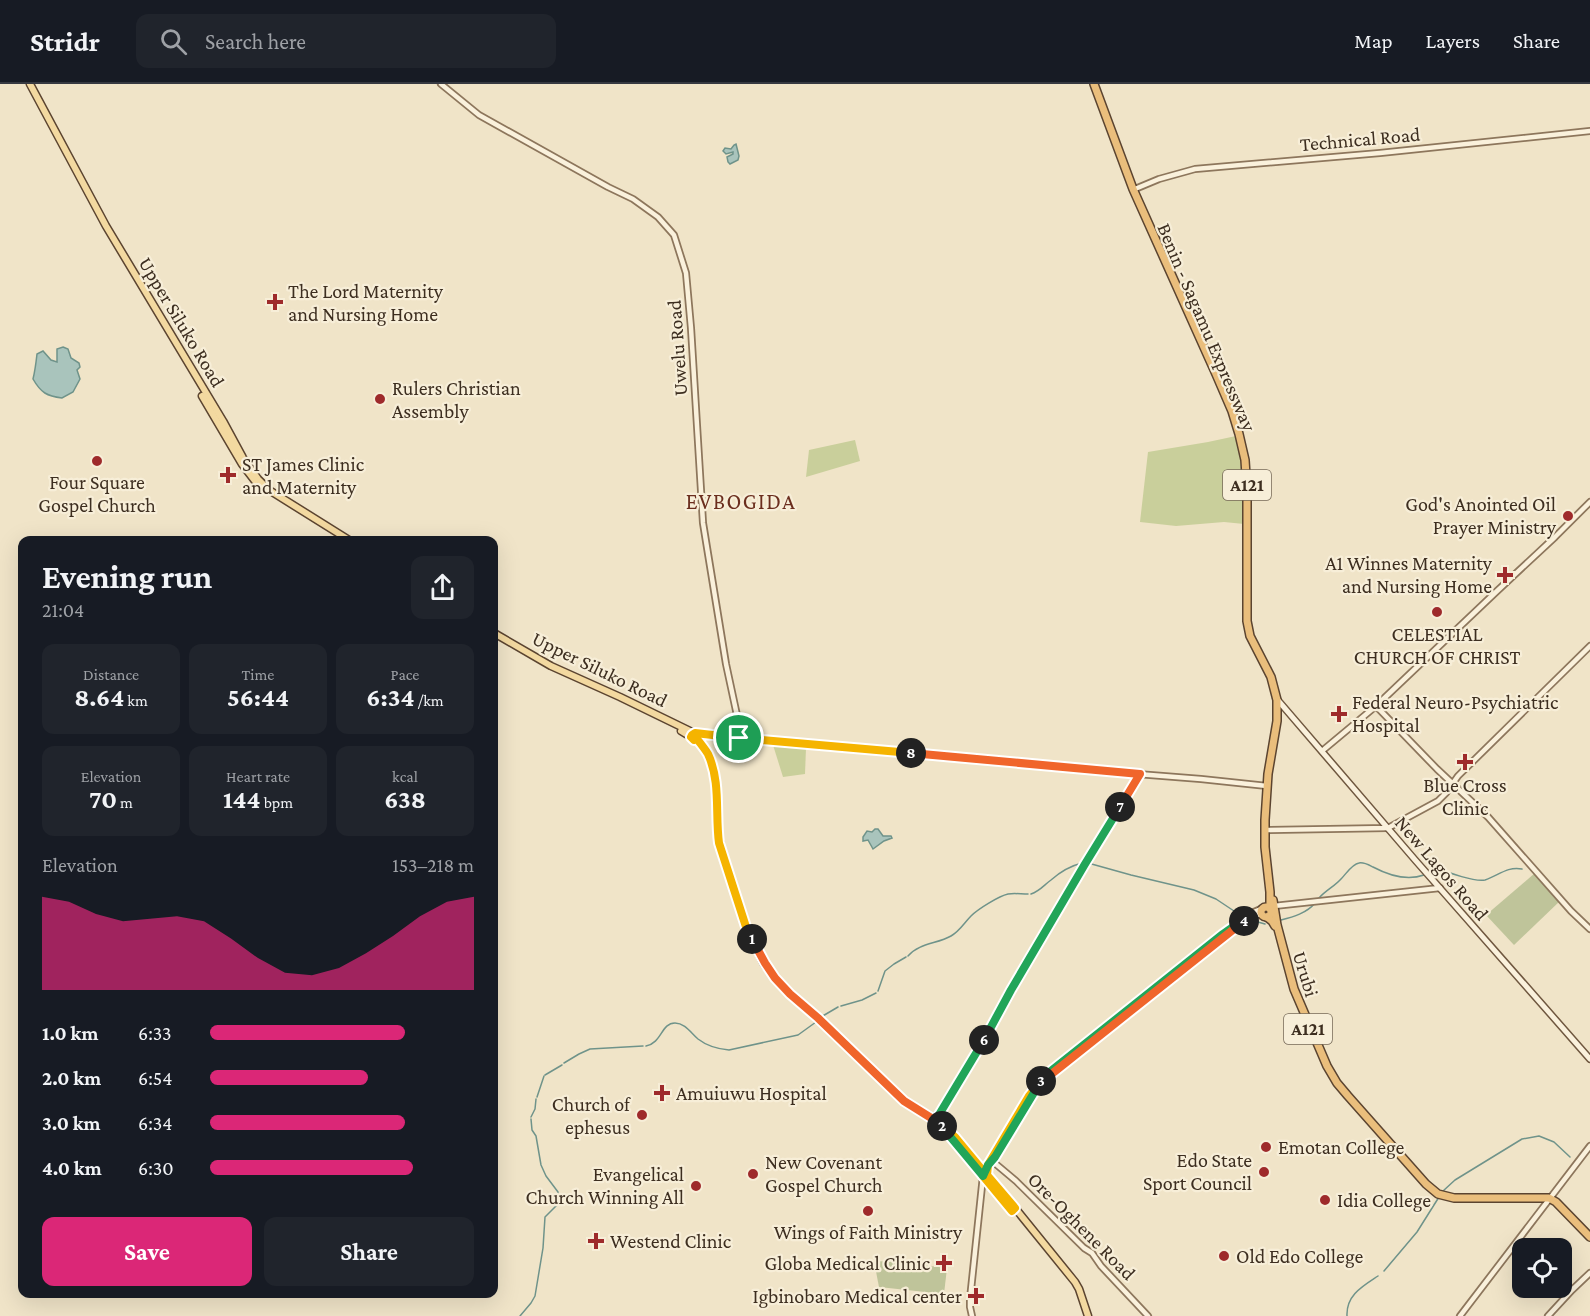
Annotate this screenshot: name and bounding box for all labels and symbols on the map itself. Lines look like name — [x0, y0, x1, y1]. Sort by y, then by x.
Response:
street label: Technical Road — [1299, 123, 1422, 155]
street label: Benin - Sagamu Expressway — [1152, 220, 1261, 435]
street label: Upper Siluko Road — [134, 253, 230, 392]
place label: The Lord Maternity and Nursing Home — [288, 280, 444, 326]
marker: The Lord Maternity and Nursing Home — [266, 293, 284, 311]
street label: Uwelu Road — [663, 299, 691, 397]
place label: Rulers Christian Assembly — [392, 377, 521, 423]
marker: Rulers Christian Assembly — [373, 392, 387, 406]
place label: ST James Clinic and Maternity — [242, 453, 365, 499]
marker: Four Square Gospel Church — [90, 454, 104, 468]
marker: ST James Clinic and Maternity — [219, 466, 237, 484]
road number: A121 — [1223, 470, 1271, 500]
place label: Four Square Gospel Church — [38, 471, 156, 517]
district label: EVBOGIDA — [686, 489, 796, 514]
place label: God's Anointed Oil Prayer Ministry — [1405, 493, 1557, 539]
marker: God's Anointed Oil Prayer Ministry — [1561, 509, 1575, 523]
place label: A1 Winnes Maternity and Nursing Home — [1325, 552, 1493, 598]
marker: A1 Winnes Maternity and Nursing Home — [1496, 566, 1514, 584]
marker: CELESTIAL CHURCH OF CHRIST — [1430, 605, 1444, 619]
place label: CELESTIAL CHURCH OF CHRIST — [1354, 623, 1520, 668]
street label: Upper Siluko Road — [528, 627, 672, 712]
place label: Federal Neuro-Psychiatric Hospital — [1352, 691, 1559, 737]
marker: Federal Neuro-Psychiatric Hospital — [1330, 705, 1348, 723]
pin — [713, 712, 764, 763]
pin: 8 — [896, 738, 926, 768]
marker: Blue Cross Clinic — [1456, 753, 1474, 771]
place label: Blue Cross Clinic — [1423, 774, 1507, 819]
pin: 7 — [1105, 792, 1135, 822]
street label: New Lagos Road — [1390, 811, 1494, 926]
pin: 4 — [1229, 906, 1259, 936]
pin: 1 — [737, 924, 767, 954]
street label: Urubi — [1289, 949, 1323, 999]
road number: A121 — [1284, 1014, 1332, 1044]
pin: 6 — [969, 1025, 999, 1055]
pin: 3 — [1026, 1066, 1056, 1096]
place label: Amuiuwu Hospital — [676, 1082, 827, 1105]
marker: Amuiuwu Hospital — [653, 1084, 671, 1102]
place label: Church of ephesus — [552, 1093, 631, 1139]
marker: Church of ephesus — [635, 1108, 649, 1122]
pin: 2 — [927, 1111, 957, 1141]
place label: Emotan College — [1278, 1136, 1405, 1159]
marker: Emotan College — [1259, 1140, 1273, 1154]
place label: Edo State Sport Council — [1143, 1149, 1252, 1195]
place label: New Covenant Gospel Church — [765, 1151, 883, 1197]
place label: Evangelical Church Winning All — [525, 1163, 684, 1209]
marker: Edo State Sport Council — [1257, 1165, 1271, 1179]
marker: New Covenant Gospel Church — [746, 1167, 760, 1181]
street label: Ore-Oghene Road — [1023, 1168, 1141, 1285]
marker: Evangelical Church Winning All — [689, 1179, 703, 1193]
place label: Idia College — [1337, 1189, 1431, 1212]
marker: Idia College — [1318, 1193, 1332, 1207]
marker: Wings of Faith Ministry — [861, 1204, 875, 1218]
place label: Wings of Faith Ministry — [774, 1221, 963, 1244]
place label: Westend Clinic — [610, 1230, 732, 1252]
marker: Westend Clinic — [587, 1232, 605, 1250]
place label: Old Edo College — [1236, 1245, 1363, 1268]
marker: Old Edo College — [1217, 1249, 1231, 1263]
place label: Globa Medical Clinic — [765, 1252, 931, 1274]
marker: Globa Medical Clinic — [935, 1254, 953, 1272]
place label: Igbinobaro Medical center — [752, 1285, 962, 1308]
marker: Igbinobaro Medical center — [967, 1287, 985, 1305]

